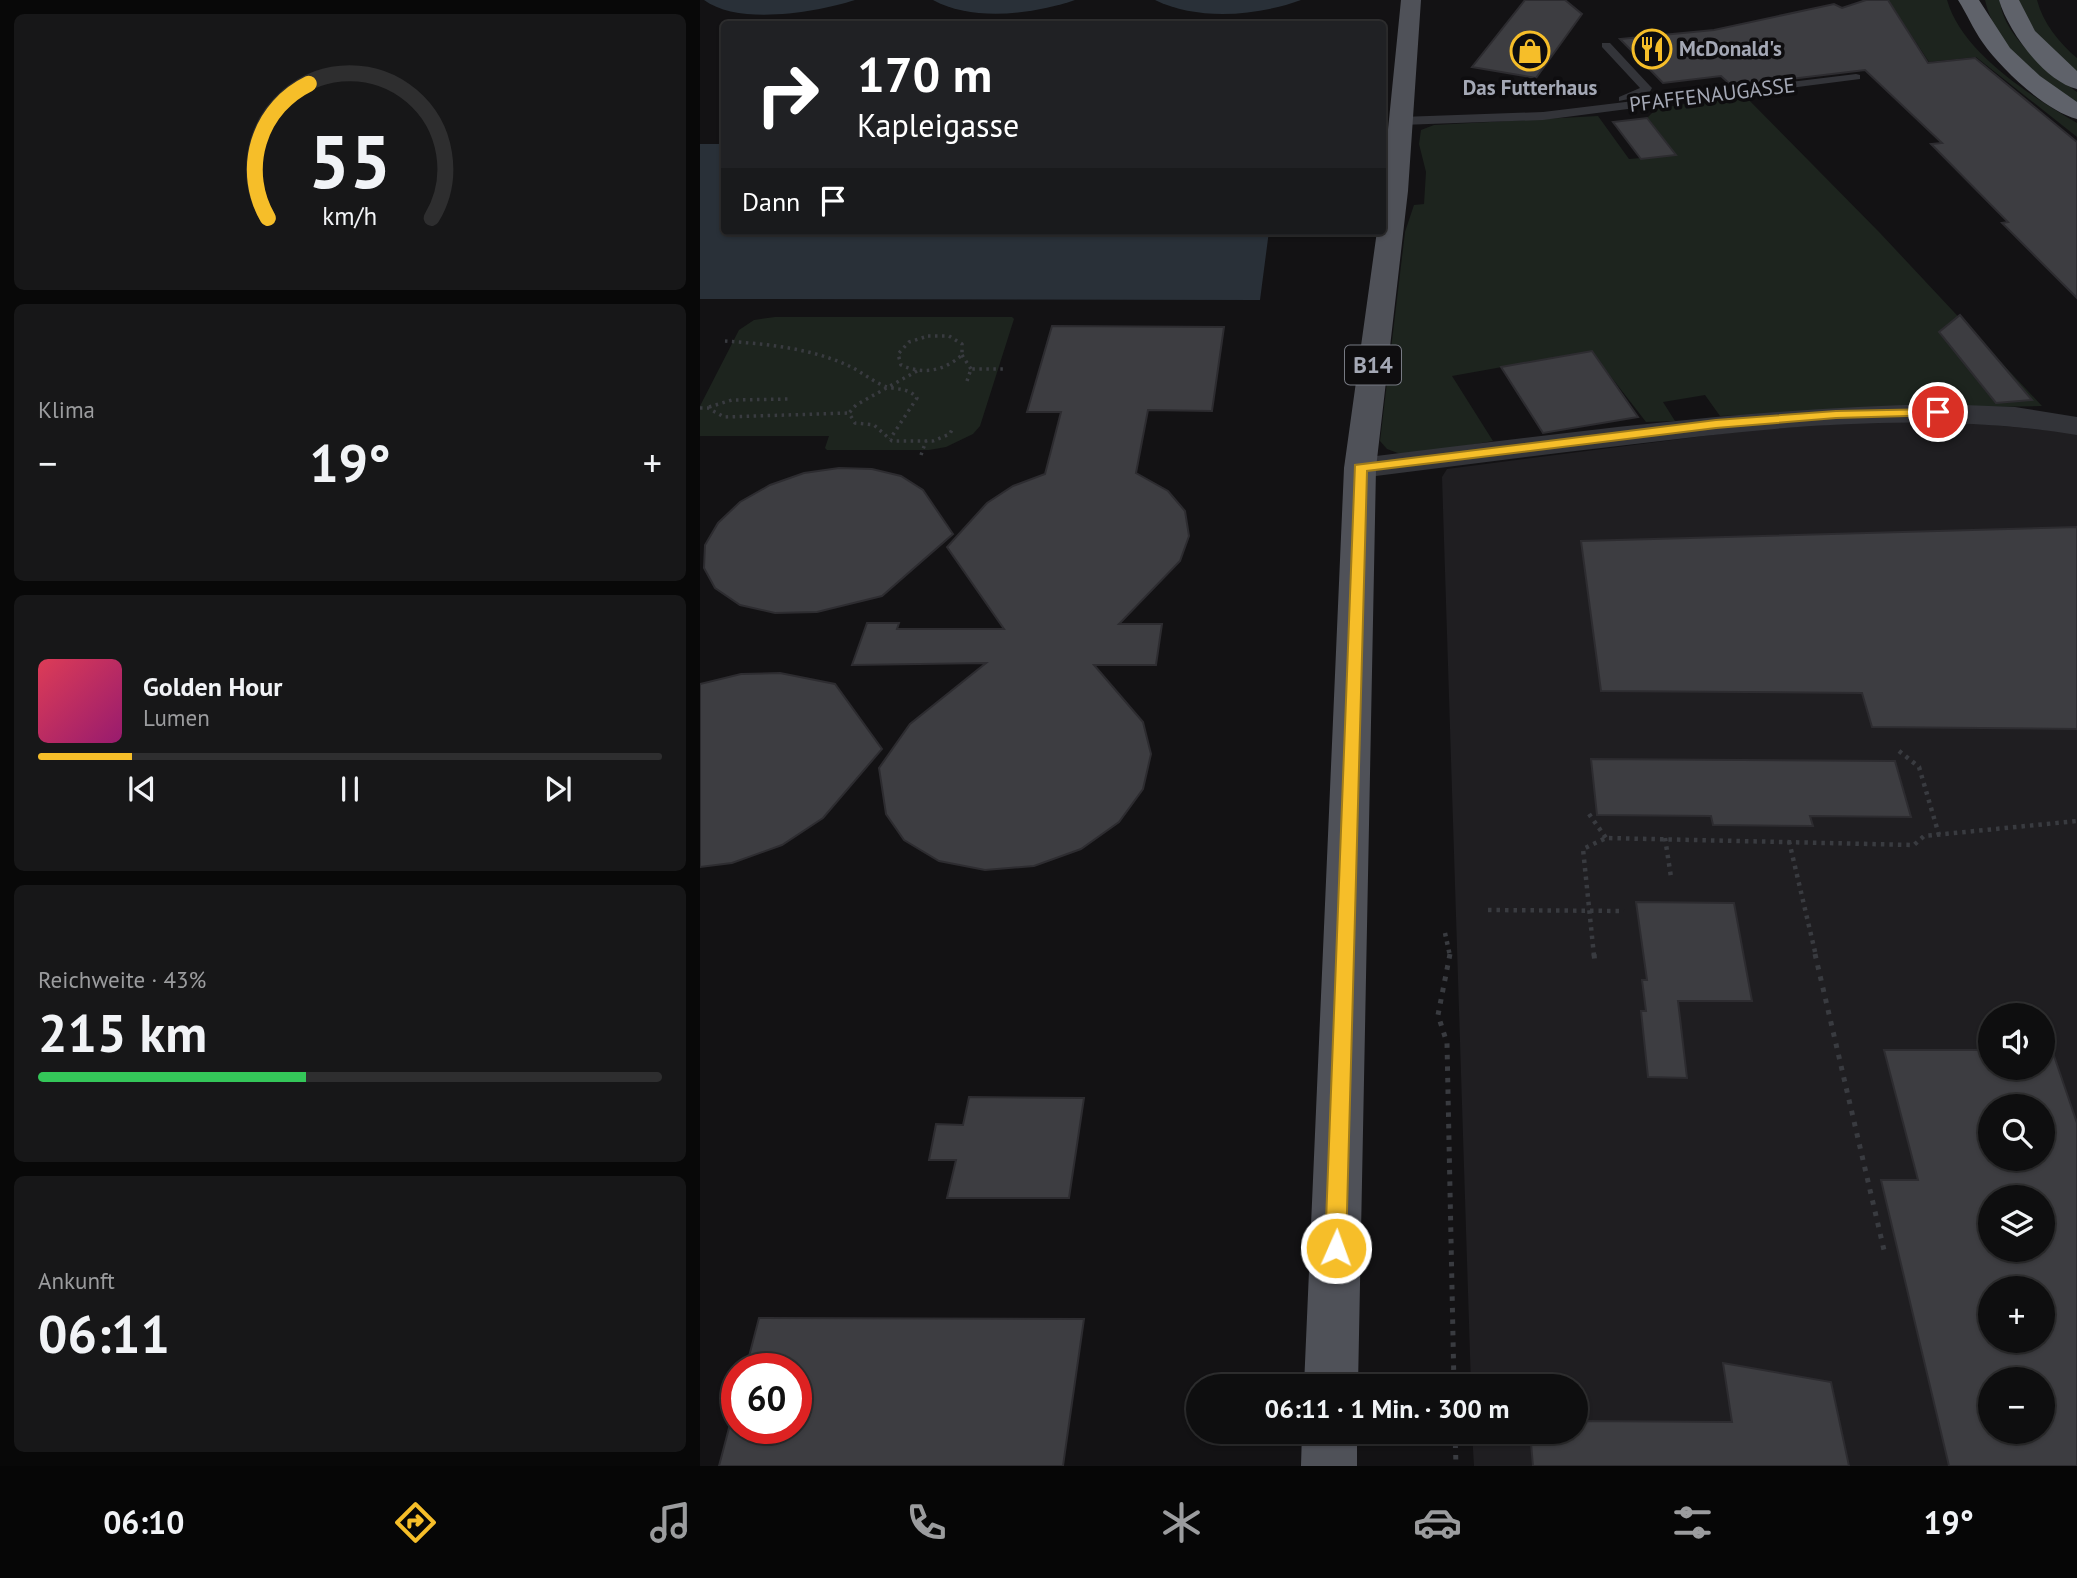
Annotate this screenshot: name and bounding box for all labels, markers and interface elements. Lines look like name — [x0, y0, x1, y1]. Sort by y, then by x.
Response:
restaurant icon: McDonald's — [1631, 28, 1673, 70]
shop icon: Das Futterhaus — [1509, 30, 1551, 72]
place label: McDonald's — [1679, 35, 1782, 62]
text: 170 m — [857, 42, 992, 106]
icon: right — [742, 49, 833, 140]
street label: PFAFFENAUGASSE — [1628, 71, 1796, 118]
place label: Das Futterhaus — [1463, 74, 1597, 101]
text: Kapleigasse — [857, 104, 1019, 146]
text: 55 — [309, 115, 391, 209]
icon: arrive — [814, 182, 852, 220]
text: Dann — [742, 185, 800, 218]
text: km/h — [323, 200, 377, 232]
road number: B14 — [1345, 346, 1401, 384]
pin — [1908, 382, 1968, 442]
icon: arrive — [1919, 393, 1957, 431]
text: Klima — [38, 395, 95, 424]
text: 19° — [309, 429, 391, 496]
text: − — [38, 438, 57, 487]
text: + — [643, 438, 662, 487]
text: Golden Hour — [143, 670, 282, 703]
text: Lumen — [143, 703, 210, 732]
icon: previous — [123, 770, 161, 808]
icon: pause — [331, 770, 369, 808]
icon: next — [539, 770, 577, 808]
text: Reichweite · 43% — [38, 965, 206, 994]
text: 215 km — [38, 999, 207, 1066]
map controls — [1978, 1003, 2055, 1444]
button: sound — [1978, 1003, 2055, 1080]
button: search — [1978, 1094, 2055, 1171]
button: layers — [1978, 1185, 2055, 1262]
position arrow — [1299, 1211, 1373, 1285]
text: Ankunft — [38, 1266, 115, 1295]
button: + — [1978, 1276, 2055, 1353]
text: 06:11 — [38, 1300, 170, 1367]
speed limit sign: 60 — [721, 1353, 812, 1444]
button: − — [1978, 1367, 2055, 1444]
text: 06:11 · 1 Min. · 300 m — [1264, 1392, 1510, 1425]
icon: directions — [391, 1498, 440, 1547]
icon: music — [646, 1498, 695, 1547]
icon: phone — [902, 1498, 951, 1547]
icon: climate — [1157, 1498, 1206, 1547]
icon: car — [1413, 1498, 1462, 1547]
icon: filters — [1668, 1498, 1717, 1547]
text: 06:10 — [103, 1501, 184, 1543]
text: 19° — [1923, 1501, 1974, 1543]

